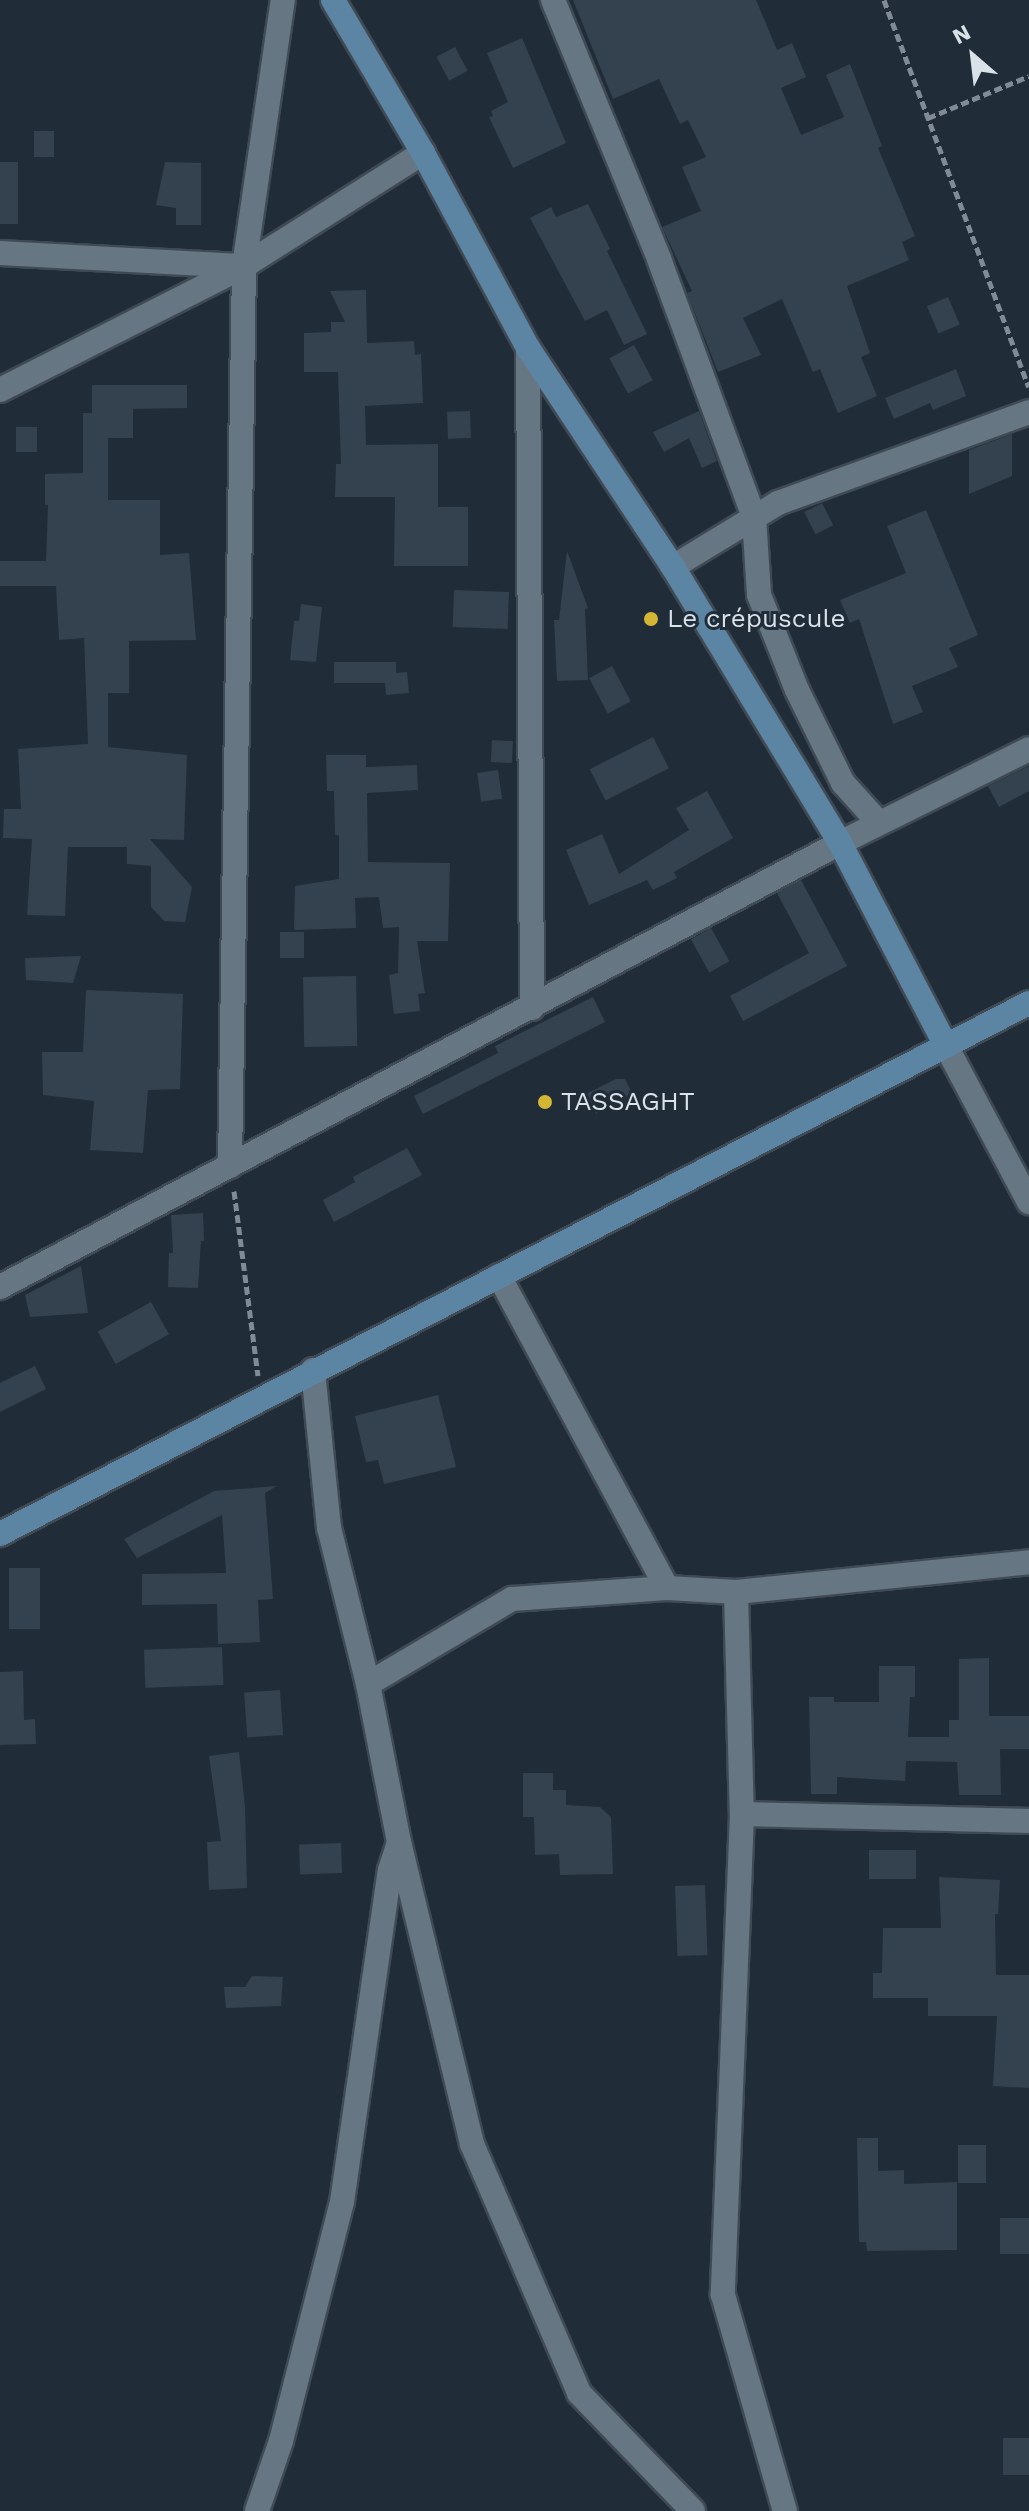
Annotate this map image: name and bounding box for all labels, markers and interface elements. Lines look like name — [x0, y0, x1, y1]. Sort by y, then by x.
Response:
north arrow — [933, 16, 1013, 96]
text: N — [948, 20, 975, 49]
place label: Le crépuscule — [667, 603, 845, 635]
marker: Le crépuscule — [642, 610, 660, 628]
place label: TASSAGHT — [561, 1086, 695, 1118]
marker: TASSAGHT — [536, 1093, 554, 1111]

